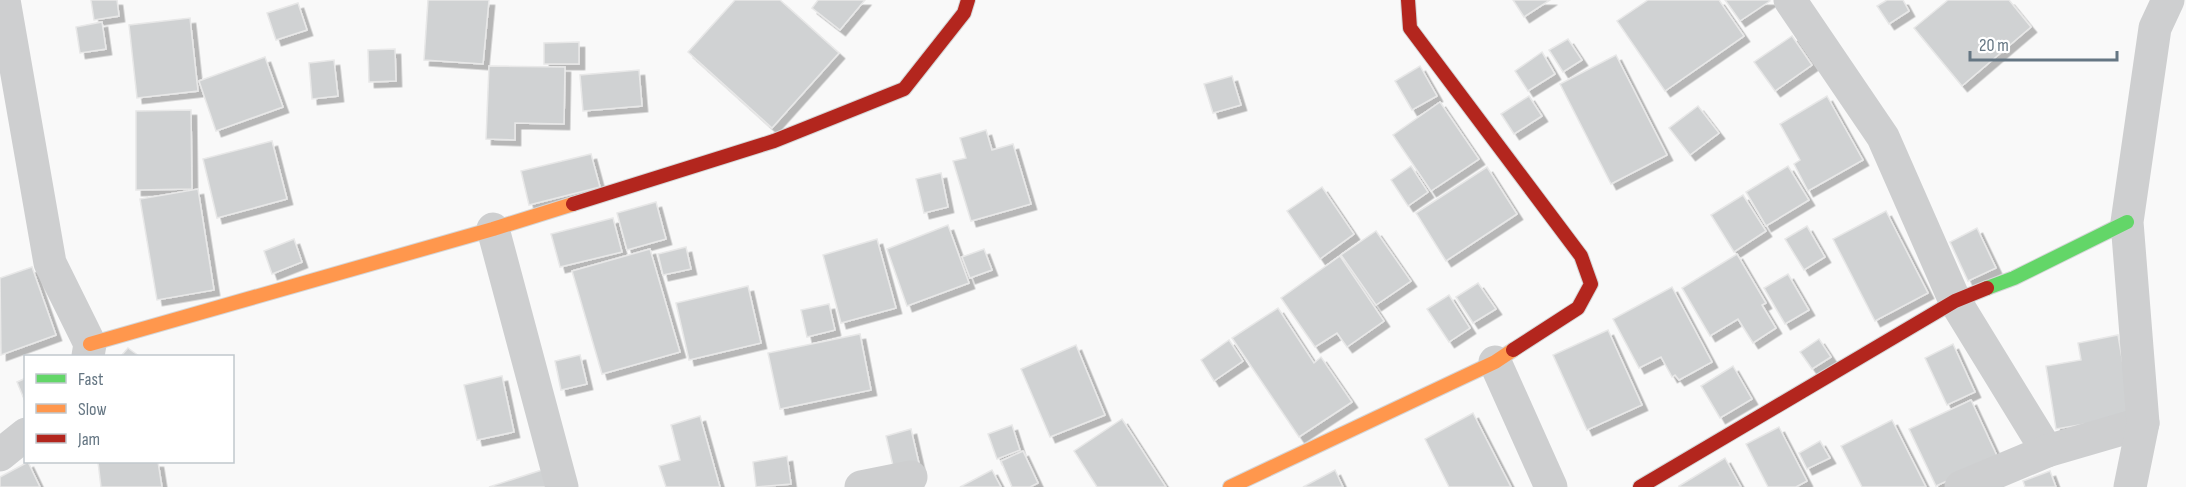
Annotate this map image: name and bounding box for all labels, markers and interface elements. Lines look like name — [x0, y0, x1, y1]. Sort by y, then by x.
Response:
scale bar — [1970, 24, 2117, 62]
text: 20 m — [1979, 35, 2009, 56]
legend — [24, 355, 234, 463]
text: Fast — [78, 369, 104, 390]
text: Slow — [78, 399, 107, 420]
text: Jam — [77, 429, 100, 450]

